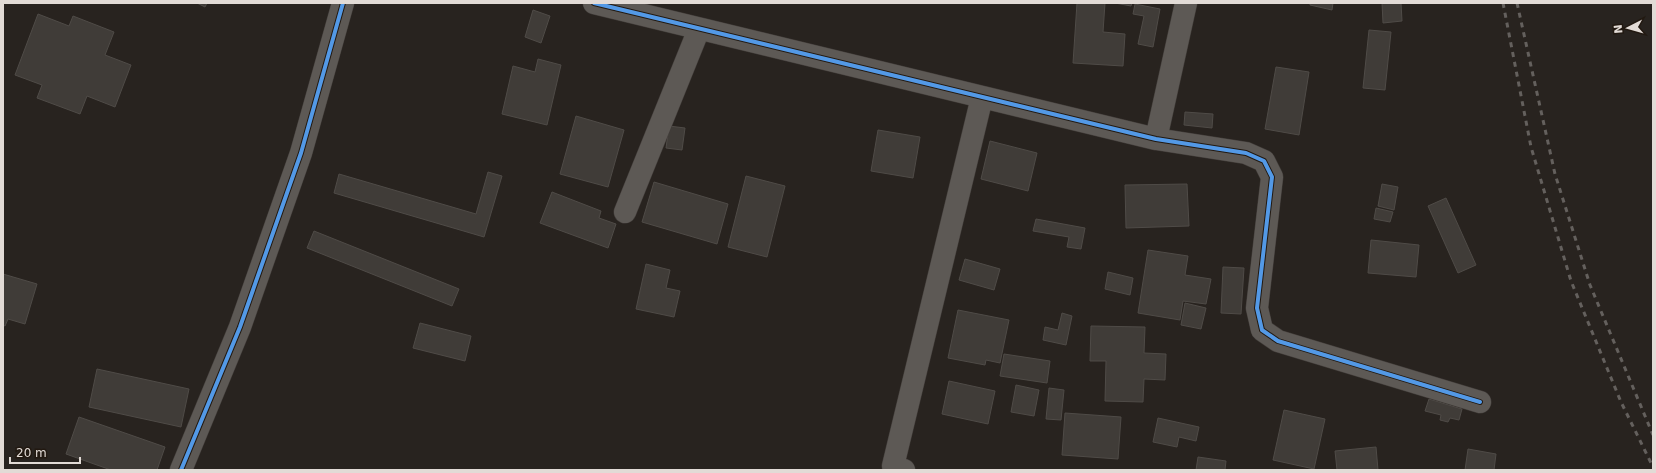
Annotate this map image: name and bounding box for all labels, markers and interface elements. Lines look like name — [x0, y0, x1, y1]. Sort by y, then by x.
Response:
north arrow — [1608, 8, 1648, 48]
text: N — [1612, 24, 1625, 34]
scale bar — [10, 439, 80, 465]
text: 20 m — [16, 446, 47, 460]

